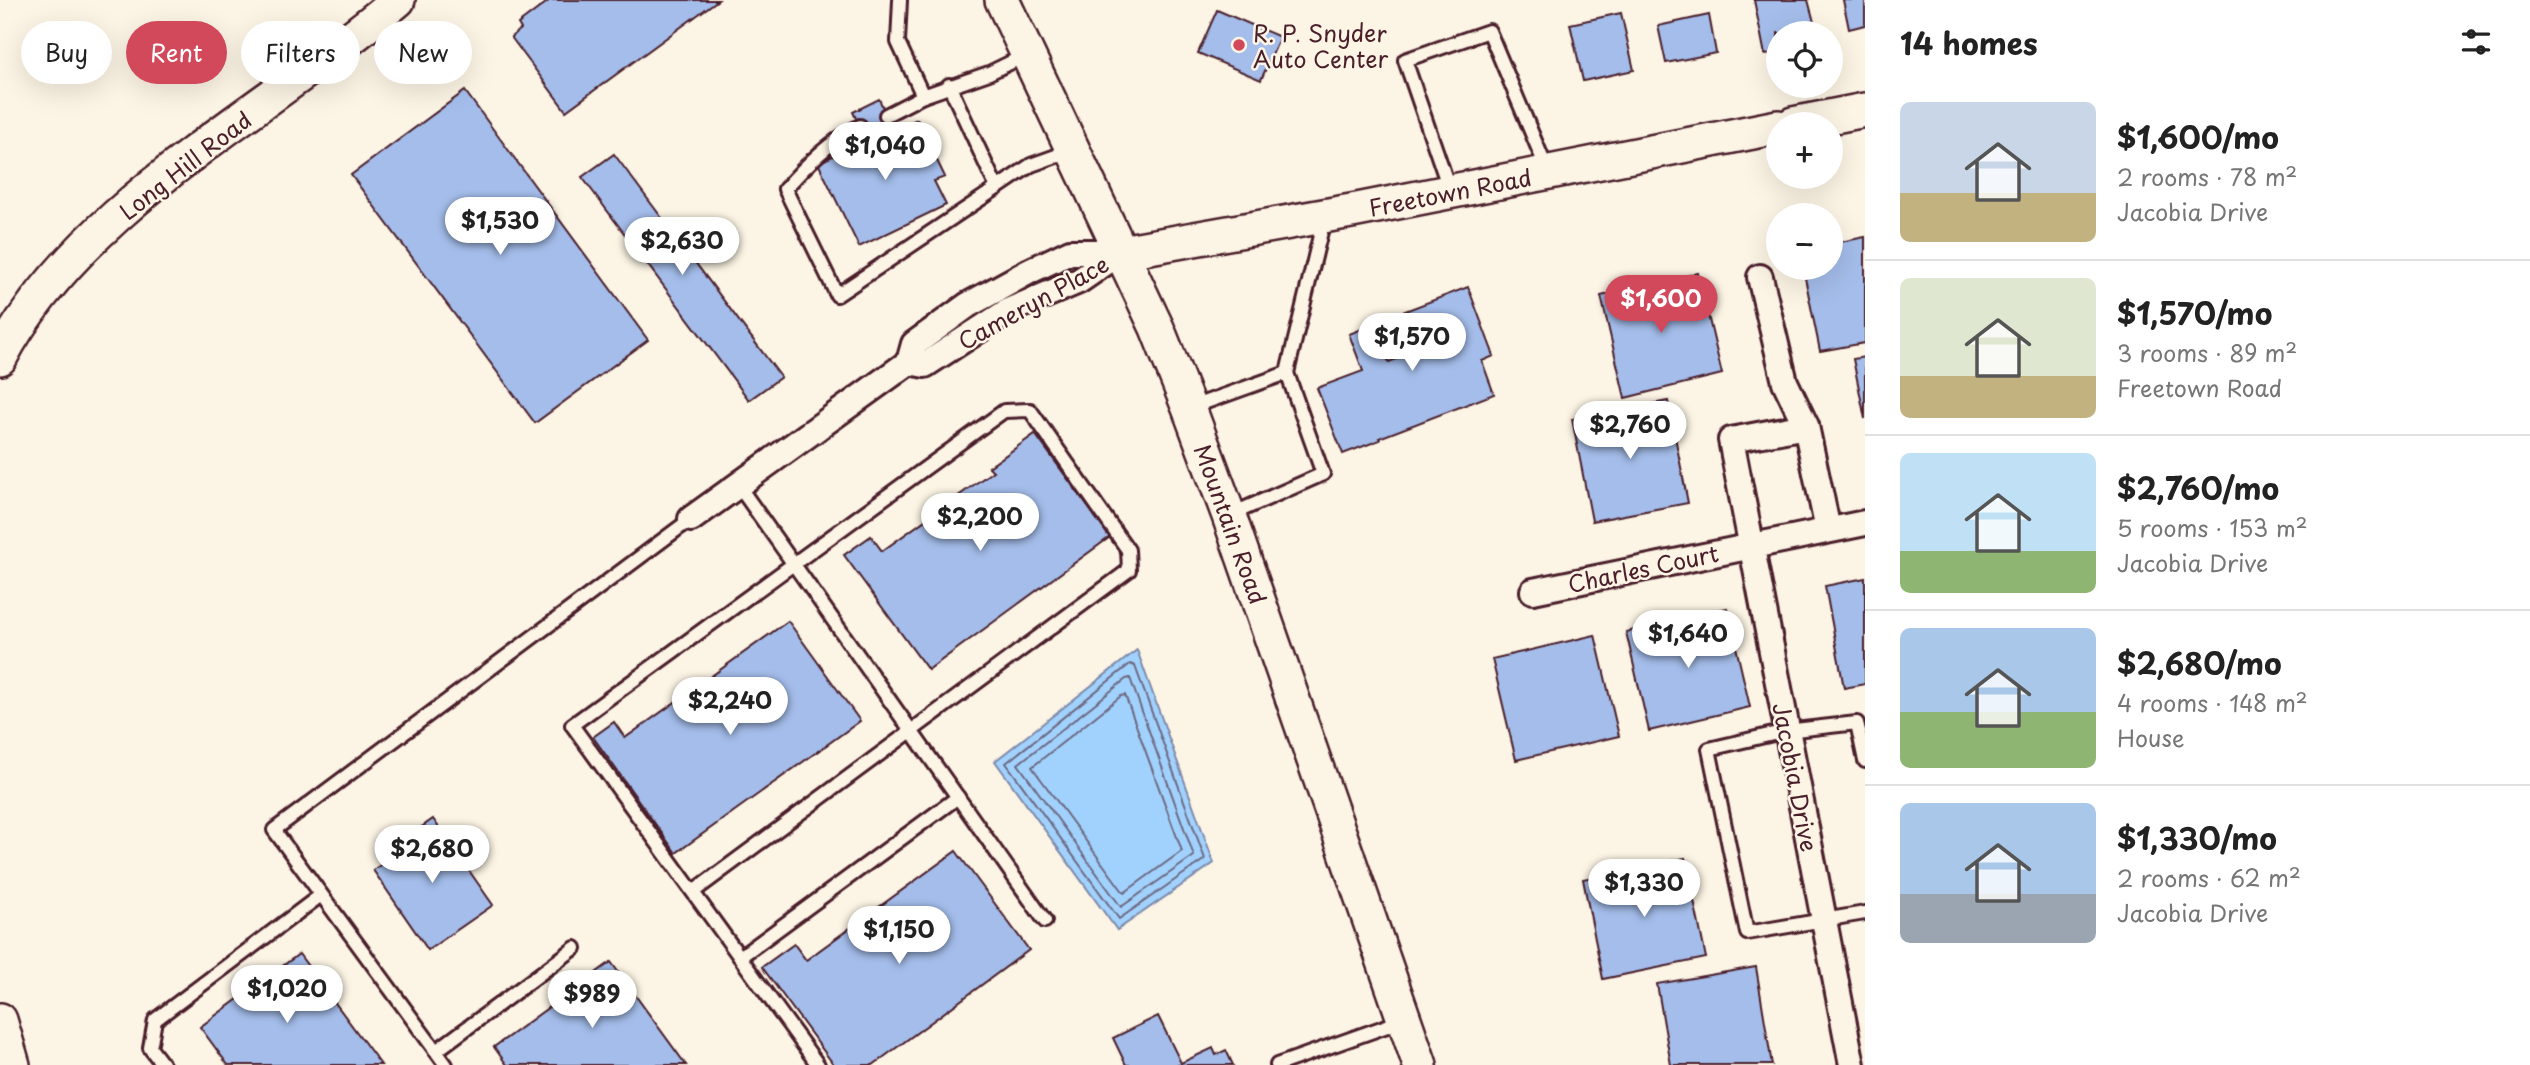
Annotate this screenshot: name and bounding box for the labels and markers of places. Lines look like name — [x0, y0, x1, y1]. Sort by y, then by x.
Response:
place label: R. P. Snyder Auto Center — [1253, 15, 1388, 76]
marker: R. P. Snyder Auto Center — [1231, 37, 1247, 53]
pin: $1,040 — [828, 122, 942, 182]
pin: $1,530 — [443, 198, 557, 257]
pin: $2,630 — [625, 218, 739, 277]
pin: $1,600 — [1604, 276, 1718, 335]
pin: $1,570 — [1355, 314, 1469, 373]
pin: $2,760 — [1573, 402, 1687, 461]
pin: $2,200 — [923, 494, 1037, 553]
pin: $1,640 — [1631, 610, 1745, 670]
pin: $2,240 — [673, 678, 787, 737]
pin: $2,680 — [375, 826, 489, 885]
pin: $1,330 — [1587, 860, 1701, 919]
pin: $1,150 — [842, 906, 956, 966]
pin: $1,020 — [230, 965, 344, 1025]
pin: $989 — [551, 970, 633, 1030]

